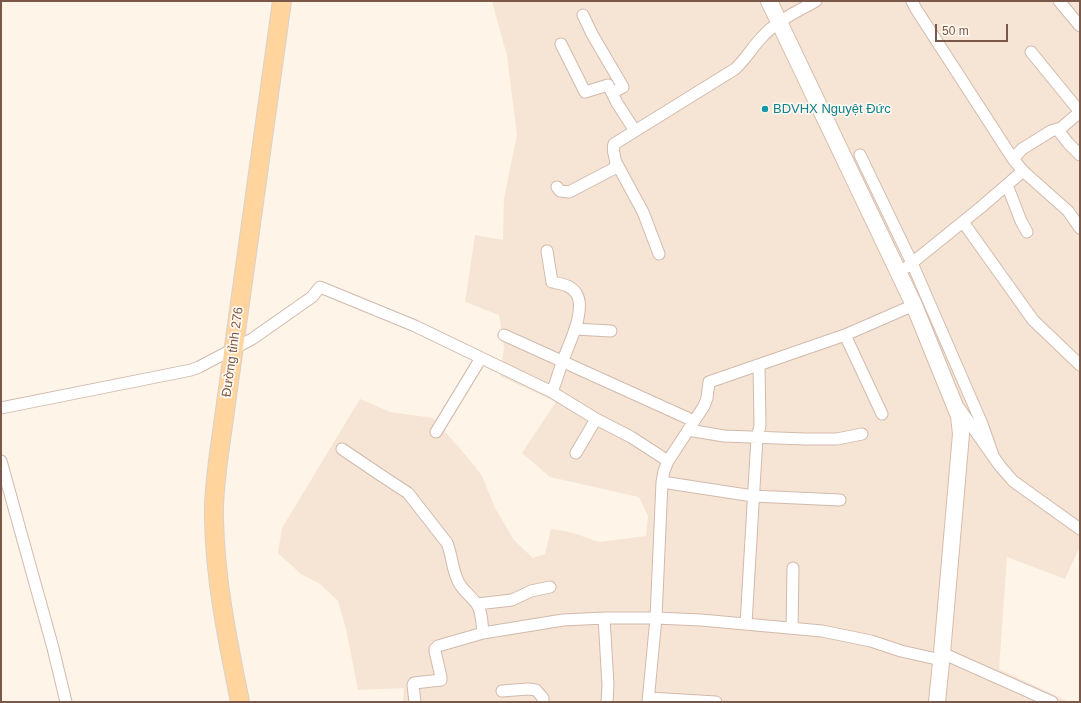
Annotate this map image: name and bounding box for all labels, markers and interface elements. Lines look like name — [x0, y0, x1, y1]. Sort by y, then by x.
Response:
scale bar — [937, 16, 1010, 42]
text: 50 m — [942, 24, 969, 38]
place label: BDVHX Nguyệt Đức — [773, 101, 891, 117]
marker: BDVHX Nguyệt Đức — [760, 104, 770, 114]
street label: Đường tỉnh 276 — [219, 306, 247, 398]

